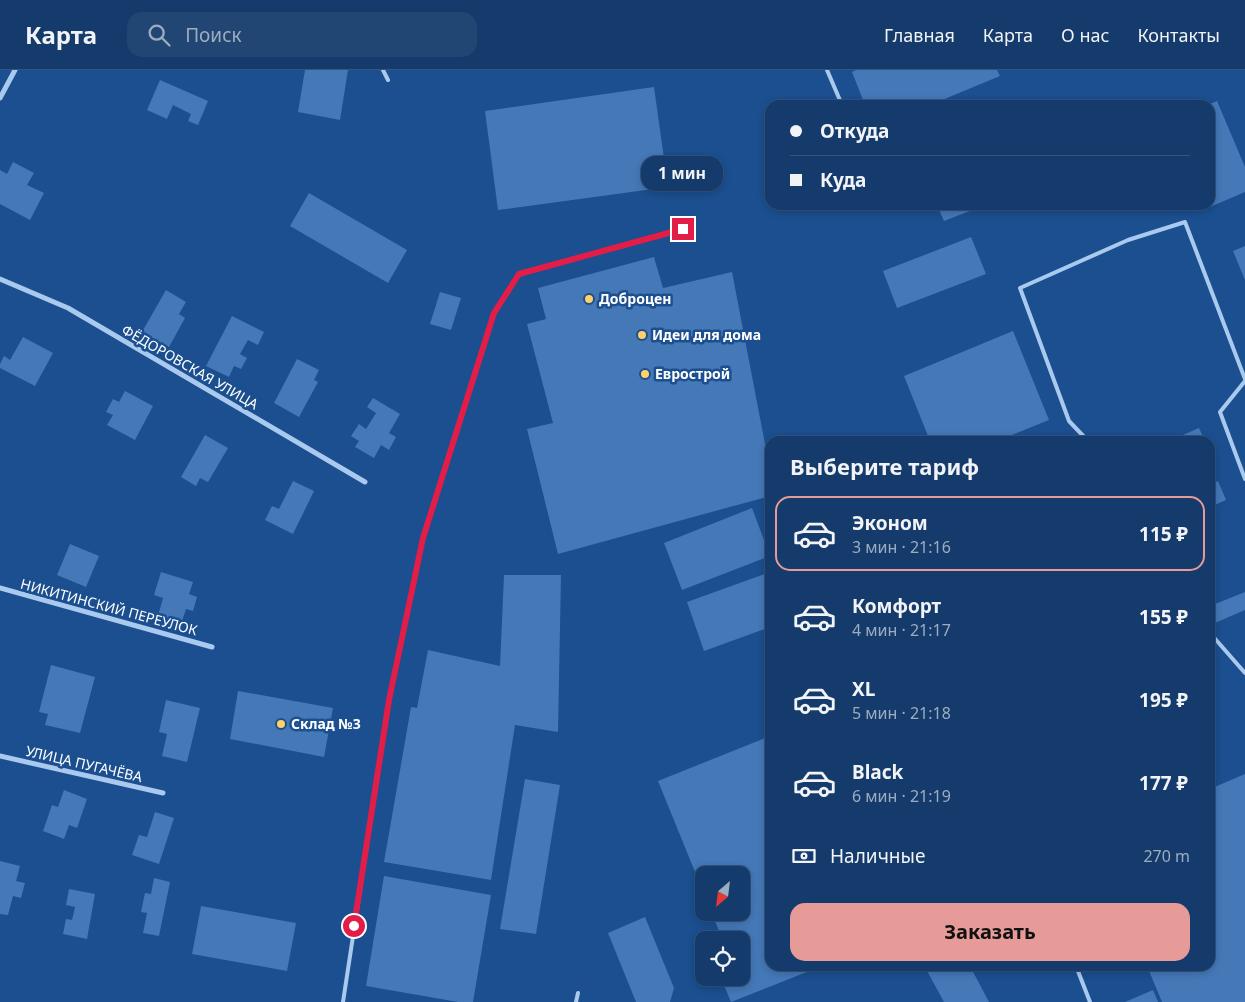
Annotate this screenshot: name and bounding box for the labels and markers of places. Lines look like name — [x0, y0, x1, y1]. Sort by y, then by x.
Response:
place label: Доброцен — [599, 289, 671, 308]
marker: Доброцен — [583, 293, 595, 305]
place label: Идеи для дома — [652, 325, 761, 344]
marker: Идеи для дома — [636, 329, 648, 341]
place label: Еврострой — [655, 364, 730, 383]
marker: Еврострой — [639, 368, 651, 380]
place label: Склад №3 — [291, 714, 361, 733]
marker: Склад №3 — [275, 718, 287, 730]

